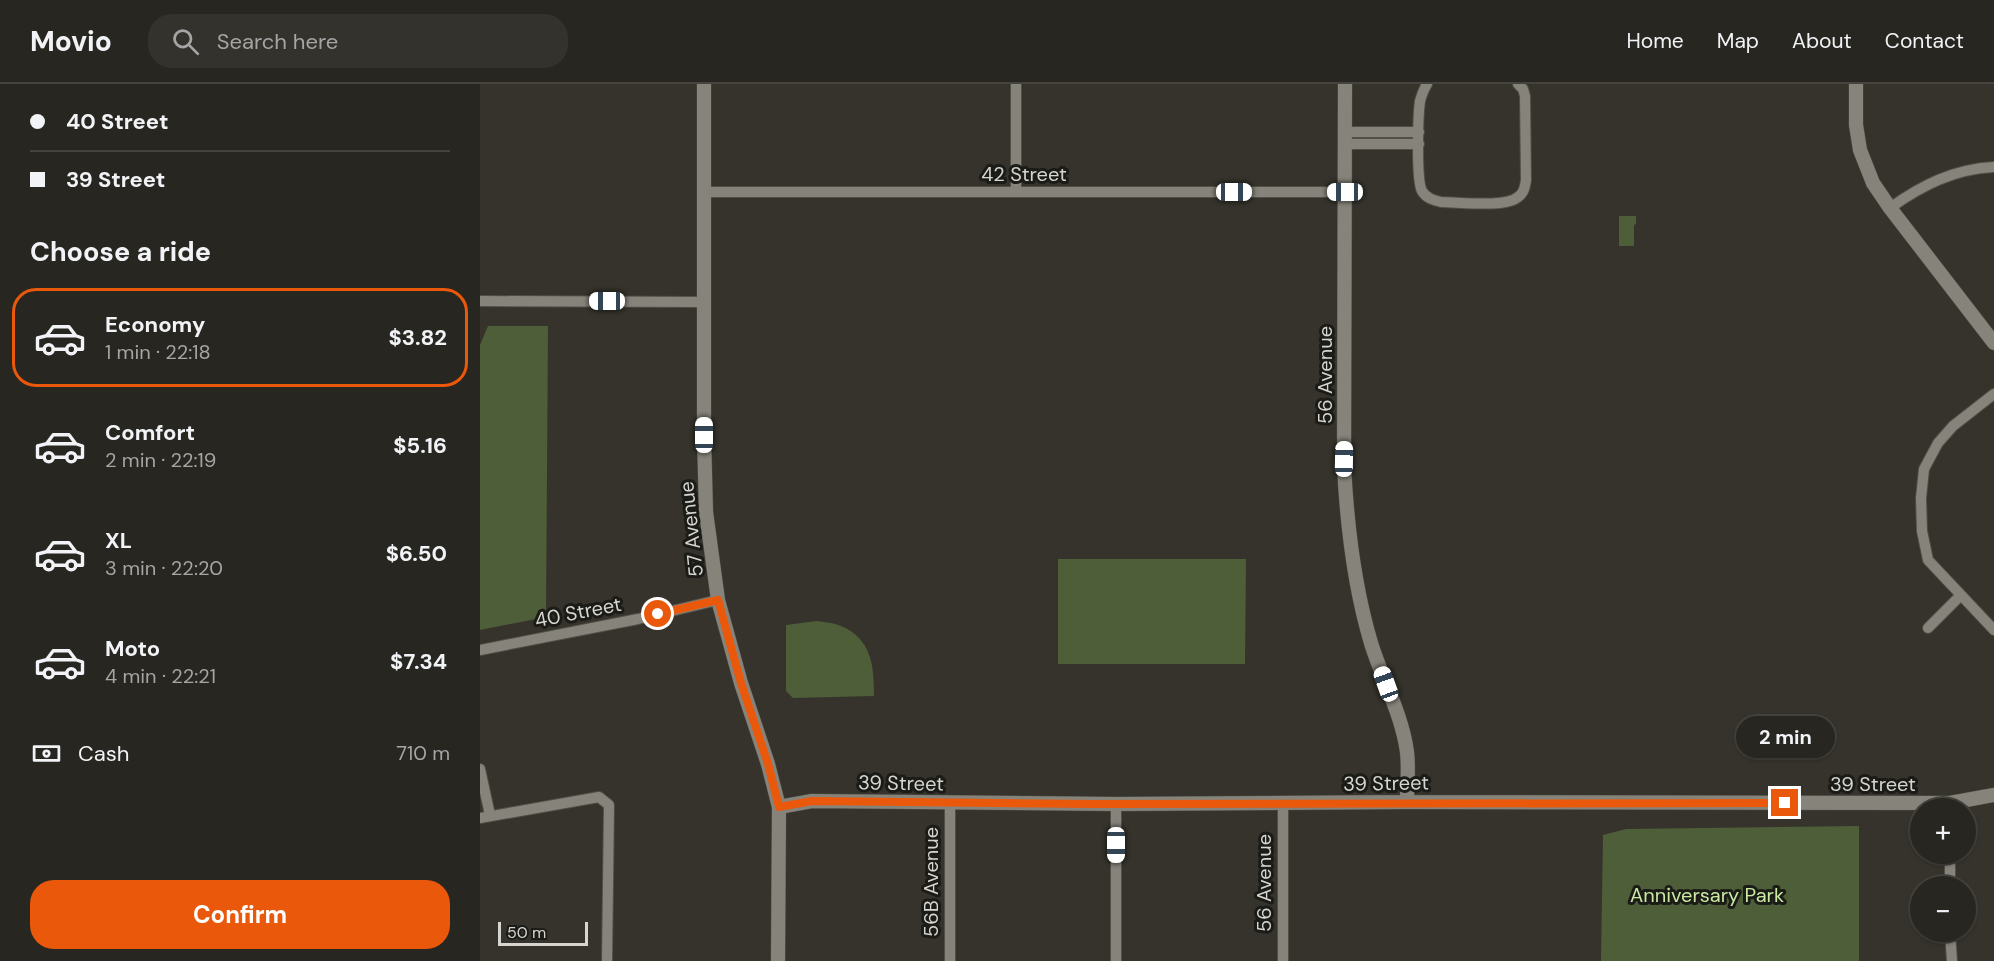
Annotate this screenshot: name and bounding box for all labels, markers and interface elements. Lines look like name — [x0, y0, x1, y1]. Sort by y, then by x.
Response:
search box — [148, 14, 568, 68]
text: Movio — [30, 23, 112, 60]
icon: search — [169, 25, 202, 58]
text: Search here — [217, 27, 338, 56]
text: Home — [1626, 27, 1684, 55]
text: Map — [1717, 27, 1759, 55]
text: About — [1792, 27, 1852, 55]
text: Contact — [1885, 27, 1964, 55]
text: 40 Street — [66, 107, 168, 136]
street label: 42 Street — [981, 161, 1067, 187]
text: 39 Street — [66, 165, 165, 194]
car — [1216, 183, 1252, 201]
car — [1327, 183, 1363, 201]
text: Choose a ride — [30, 234, 211, 269]
car — [589, 292, 625, 310]
text: Economy — [105, 310, 205, 339]
icon: car — [33, 311, 87, 365]
text: $3.82 — [388, 323, 447, 352]
street label: 56 Avenue — [1312, 326, 1338, 424]
text: 1 min · 22:18 — [105, 339, 211, 365]
car — [695, 417, 713, 453]
text: Comfort — [105, 418, 195, 447]
icon: car — [33, 419, 87, 473]
text: $5.16 — [393, 431, 447, 460]
car — [1335, 441, 1353, 477]
text: 2 min · 22:19 — [105, 447, 216, 473]
street label: 57 Avenue — [673, 480, 709, 578]
text: XL — [105, 526, 132, 555]
icon: car — [33, 527, 87, 581]
text: $6.50 — [386, 539, 447, 568]
text: 3 min · 22:20 — [105, 555, 223, 581]
street label: 40 Street — [532, 591, 624, 633]
route start — [644, 600, 671, 627]
text: Moto — [105, 634, 160, 663]
icon: car — [33, 635, 87, 689]
text: $7.34 — [390, 647, 447, 676]
text: 4 min · 22:21 — [105, 663, 216, 689]
car — [1371, 664, 1401, 704]
callout: 2 min — [1736, 716, 1834, 758]
text: 2 min — [1759, 724, 1812, 750]
icon: cash — [30, 737, 63, 770]
text: Cash — [78, 739, 129, 768]
text: 710 m — [396, 740, 450, 766]
street label: 39 Street — [858, 769, 944, 797]
street label: 39 Street — [1343, 769, 1429, 797]
street label: 39 Street — [1830, 771, 1916, 797]
route end — [1771, 789, 1798, 816]
map controls — [1910, 798, 1976, 942]
button: + — [1910, 798, 1976, 864]
street label: 56B Avenue — [918, 827, 944, 937]
car — [1107, 827, 1125, 863]
street label: 56 Avenue — [1251, 834, 1277, 932]
button: − — [1910, 876, 1976, 942]
button: Confirm — [30, 880, 450, 949]
park label: Anniversary Park — [1630, 882, 1784, 908]
scale bar — [498, 919, 588, 946]
text: 50 m — [507, 922, 546, 943]

